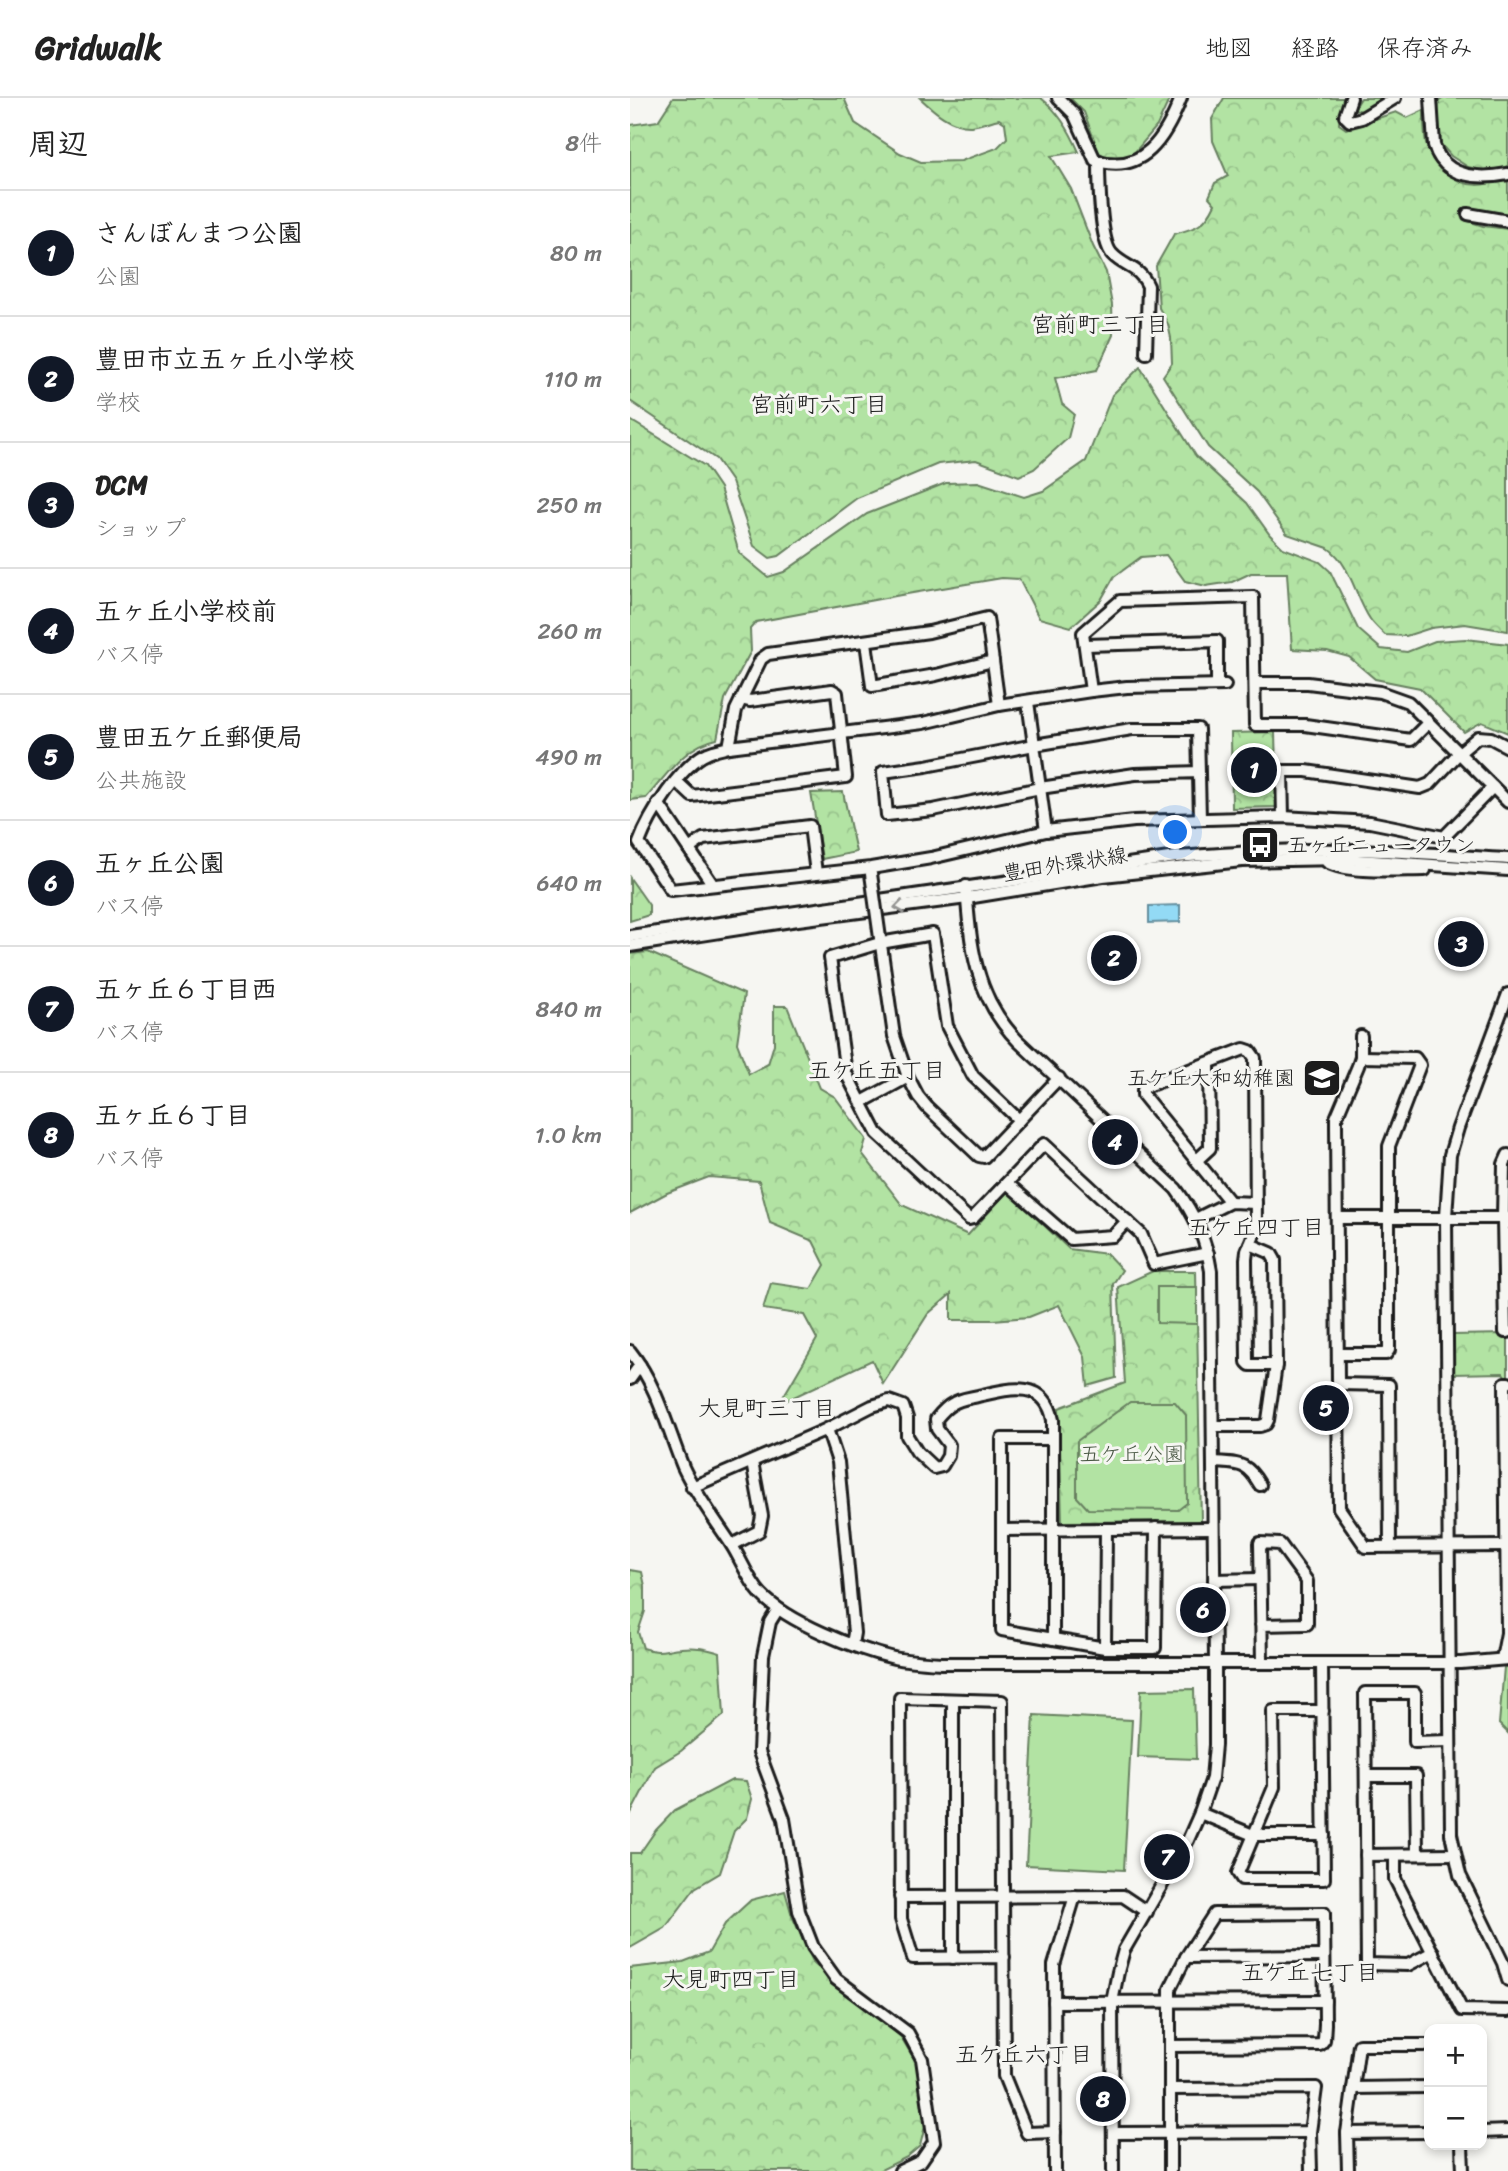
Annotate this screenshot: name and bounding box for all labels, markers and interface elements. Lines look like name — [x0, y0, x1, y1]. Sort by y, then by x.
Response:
text: Gridwalk — [35, 19, 162, 77]
text: 地図 — [1205, 27, 1253, 69]
text: 経路 — [1291, 27, 1339, 69]
text: 保存済み — [1377, 27, 1473, 69]
text: 周辺 — [28, 117, 88, 171]
text: 8件 — [565, 123, 602, 164]
text: さんぼんまつ公園 — [95, 210, 303, 256]
text: 1 — [46, 233, 56, 274]
text: 80 m — [550, 233, 602, 274]
text: 公園 — [95, 256, 141, 297]
district label: 宮前町三丁目 — [1031, 304, 1169, 345]
text: 豊田市立五ヶ丘小学校 — [95, 336, 355, 382]
text: 2 — [44, 359, 58, 400]
text: 110 m — [544, 359, 602, 400]
text: 学校 — [95, 382, 141, 423]
district label: 宮前町六丁目 — [750, 384, 888, 425]
text: DCM — [95, 462, 148, 508]
text: 3 — [45, 485, 57, 526]
text: 250 m — [536, 485, 602, 526]
text: ショップ — [95, 508, 186, 549]
text: 五ヶ丘小学校前 — [95, 588, 277, 634]
text: 4 — [44, 611, 58, 652]
text: 260 m — [537, 611, 602, 652]
text: バス停 — [95, 634, 164, 675]
text: 豊田五ケ丘郵便局 — [95, 714, 303, 760]
text: 5 — [44, 737, 58, 778]
text: 490 m — [535, 737, 602, 778]
pin: 1 — [1231, 744, 1277, 796]
text: 公共施設 — [95, 760, 187, 801]
your location — [1158, 815, 1192, 849]
bus stop icon: 五ヶ丘ニュータウン — [1239, 824, 1281, 866]
place label: 五ヶ丘ニュータウン — [1287, 826, 1476, 864]
street label: 豊田外環状線 — [1000, 835, 1130, 893]
text: 五ヶ丘公園 — [95, 840, 225, 886]
text: 6 — [44, 863, 58, 904]
text: 640 m — [536, 863, 602, 904]
text: バス停 — [95, 886, 164, 927]
one-way arrow — [893, 899, 905, 914]
pin: 3 — [1438, 918, 1484, 970]
pin: 2 — [1091, 932, 1137, 984]
text: 五ヶ丘６丁目西 — [95, 966, 277, 1012]
text: 7 — [44, 989, 58, 1030]
text: 840 m — [536, 989, 602, 1030]
text: バス停 — [95, 1012, 164, 1053]
district label: 五ケ丘五丁目 — [808, 1050, 946, 1091]
school or university icon: 五ケ丘大和幼稚園 — [1301, 1057, 1343, 1099]
place label: 五ケ丘大和幼稚園 — [1127, 1059, 1295, 1097]
text: 五ヶ丘６丁目 — [95, 1092, 251, 1138]
text: 8 — [44, 1115, 58, 1156]
text: 1.0 km — [535, 1115, 602, 1156]
pin: 4 — [1092, 1116, 1138, 1168]
text: バス停 — [95, 1138, 164, 1179]
district label: 五ケ丘四丁目 — [1187, 1207, 1325, 1248]
pin: 5 — [1303, 1382, 1349, 1434]
district label: 大見町三丁目 — [698, 1388, 836, 1429]
park label: 五ケ丘公園 — [1080, 1435, 1185, 1473]
pin: 6 — [1180, 1584, 1226, 1636]
pin: 7 — [1144, 1831, 1190, 1883]
district label: 五ケ丘七丁目 — [1241, 1952, 1379, 1993]
district label: 大見町四丁目 — [662, 1959, 800, 2000]
map controls — [1424, 2024, 1487, 2150]
button: + — [1424, 2024, 1487, 2087]
district label: 五ケ丘六丁目 — [955, 2034, 1093, 2075]
pin: 8 — [1080, 2073, 1126, 2125]
button: − — [1424, 2087, 1487, 2150]

